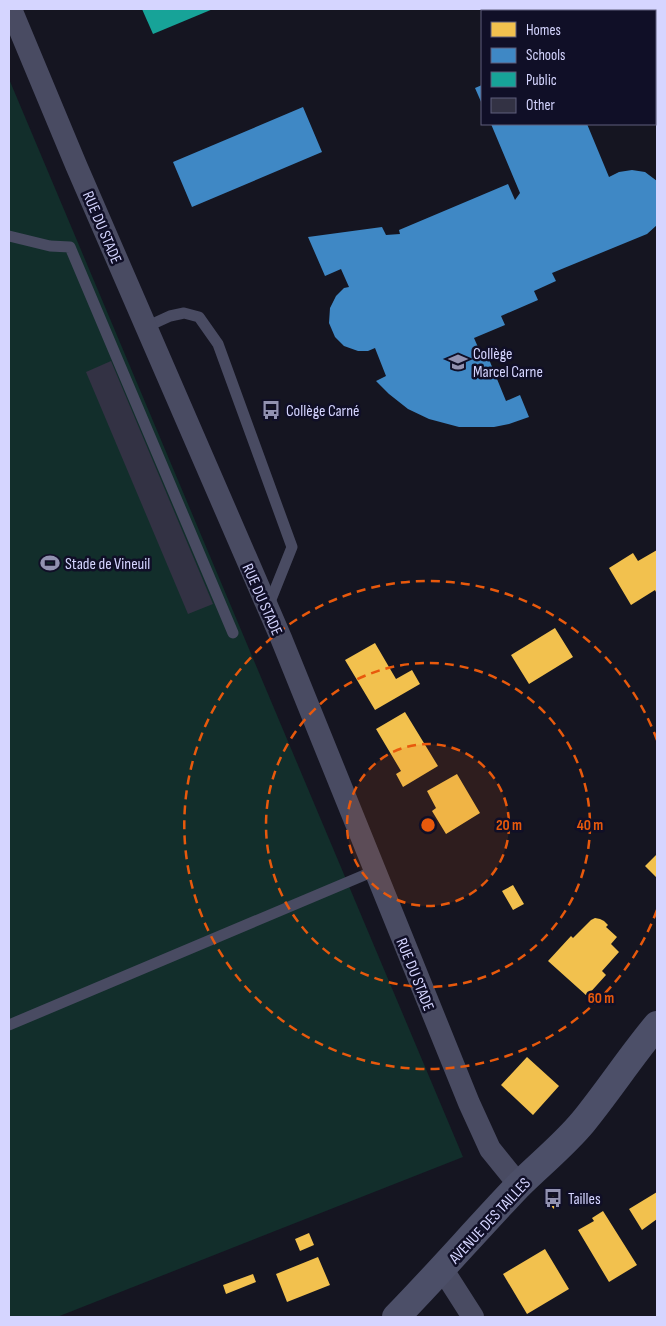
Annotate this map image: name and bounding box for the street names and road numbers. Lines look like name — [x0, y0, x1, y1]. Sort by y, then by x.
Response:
street label: RUE DU STADE — [78, 189, 125, 267]
street label: RUE DU STADE — [237, 561, 286, 638]
street label: RUE DU STADE — [391, 936, 438, 1014]
street label: AVENUE DES TAILLES — [445, 1174, 535, 1269]

